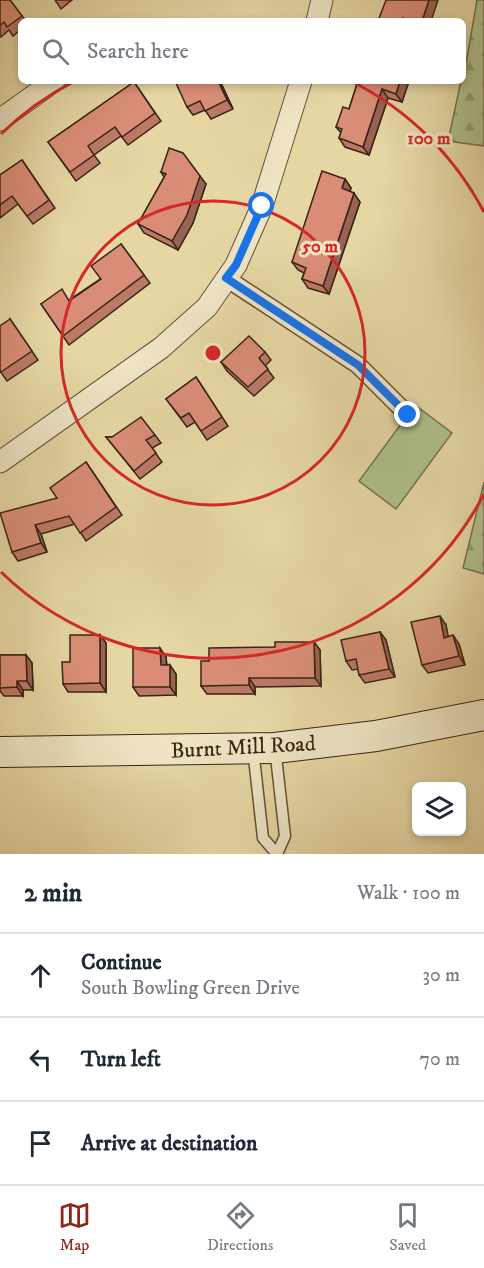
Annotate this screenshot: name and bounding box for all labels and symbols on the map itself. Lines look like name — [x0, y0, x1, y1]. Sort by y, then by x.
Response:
text: 100 m — [407, 128, 451, 150]
route start — [248, 192, 274, 218]
text: 50 m — [301, 236, 338, 258]
centre of rings — [203, 343, 223, 363]
route end — [394, 401, 420, 427]
street label: Burnt Mill Road — [170, 730, 316, 765]

